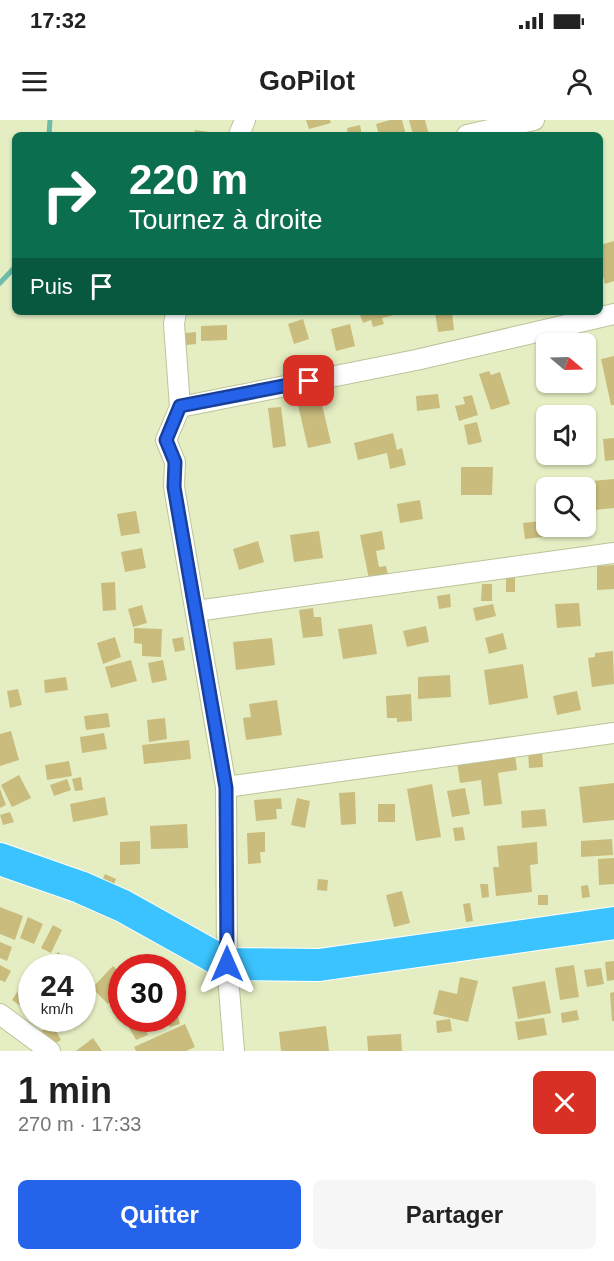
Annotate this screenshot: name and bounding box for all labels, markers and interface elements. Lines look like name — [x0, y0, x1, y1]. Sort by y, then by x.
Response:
text: 17:32 — [30, 8, 86, 33]
icon: menu — [18, 65, 51, 98]
icon: person — [563, 65, 596, 98]
text: GoPilot — [259, 66, 355, 96]
icon: right — [30, 156, 108, 234]
text: 220 m — [129, 156, 248, 203]
text: Tournez à droite — [129, 205, 323, 235]
icon: arrive — [85, 270, 118, 303]
text: Puis — [30, 274, 73, 299]
north arrow — [536, 333, 596, 393]
map controls — [536, 333, 596, 537]
pin — [283, 355, 334, 406]
icon: arrive — [292, 364, 325, 397]
button: sound — [536, 405, 596, 465]
button: search — [536, 477, 596, 537]
position arrow — [195, 932, 259, 996]
speed limit sign: 30 — [108, 954, 186, 1032]
text: 24 — [40, 969, 74, 1002]
text: km/h — [41, 1000, 73, 1017]
text: 1 min — [18, 1070, 112, 1111]
button: close — [533, 1071, 596, 1134]
text: 270 m · 17:33 — [18, 1113, 141, 1135]
button: Quitter — [18, 1180, 301, 1249]
button: Partager — [313, 1180, 596, 1249]

